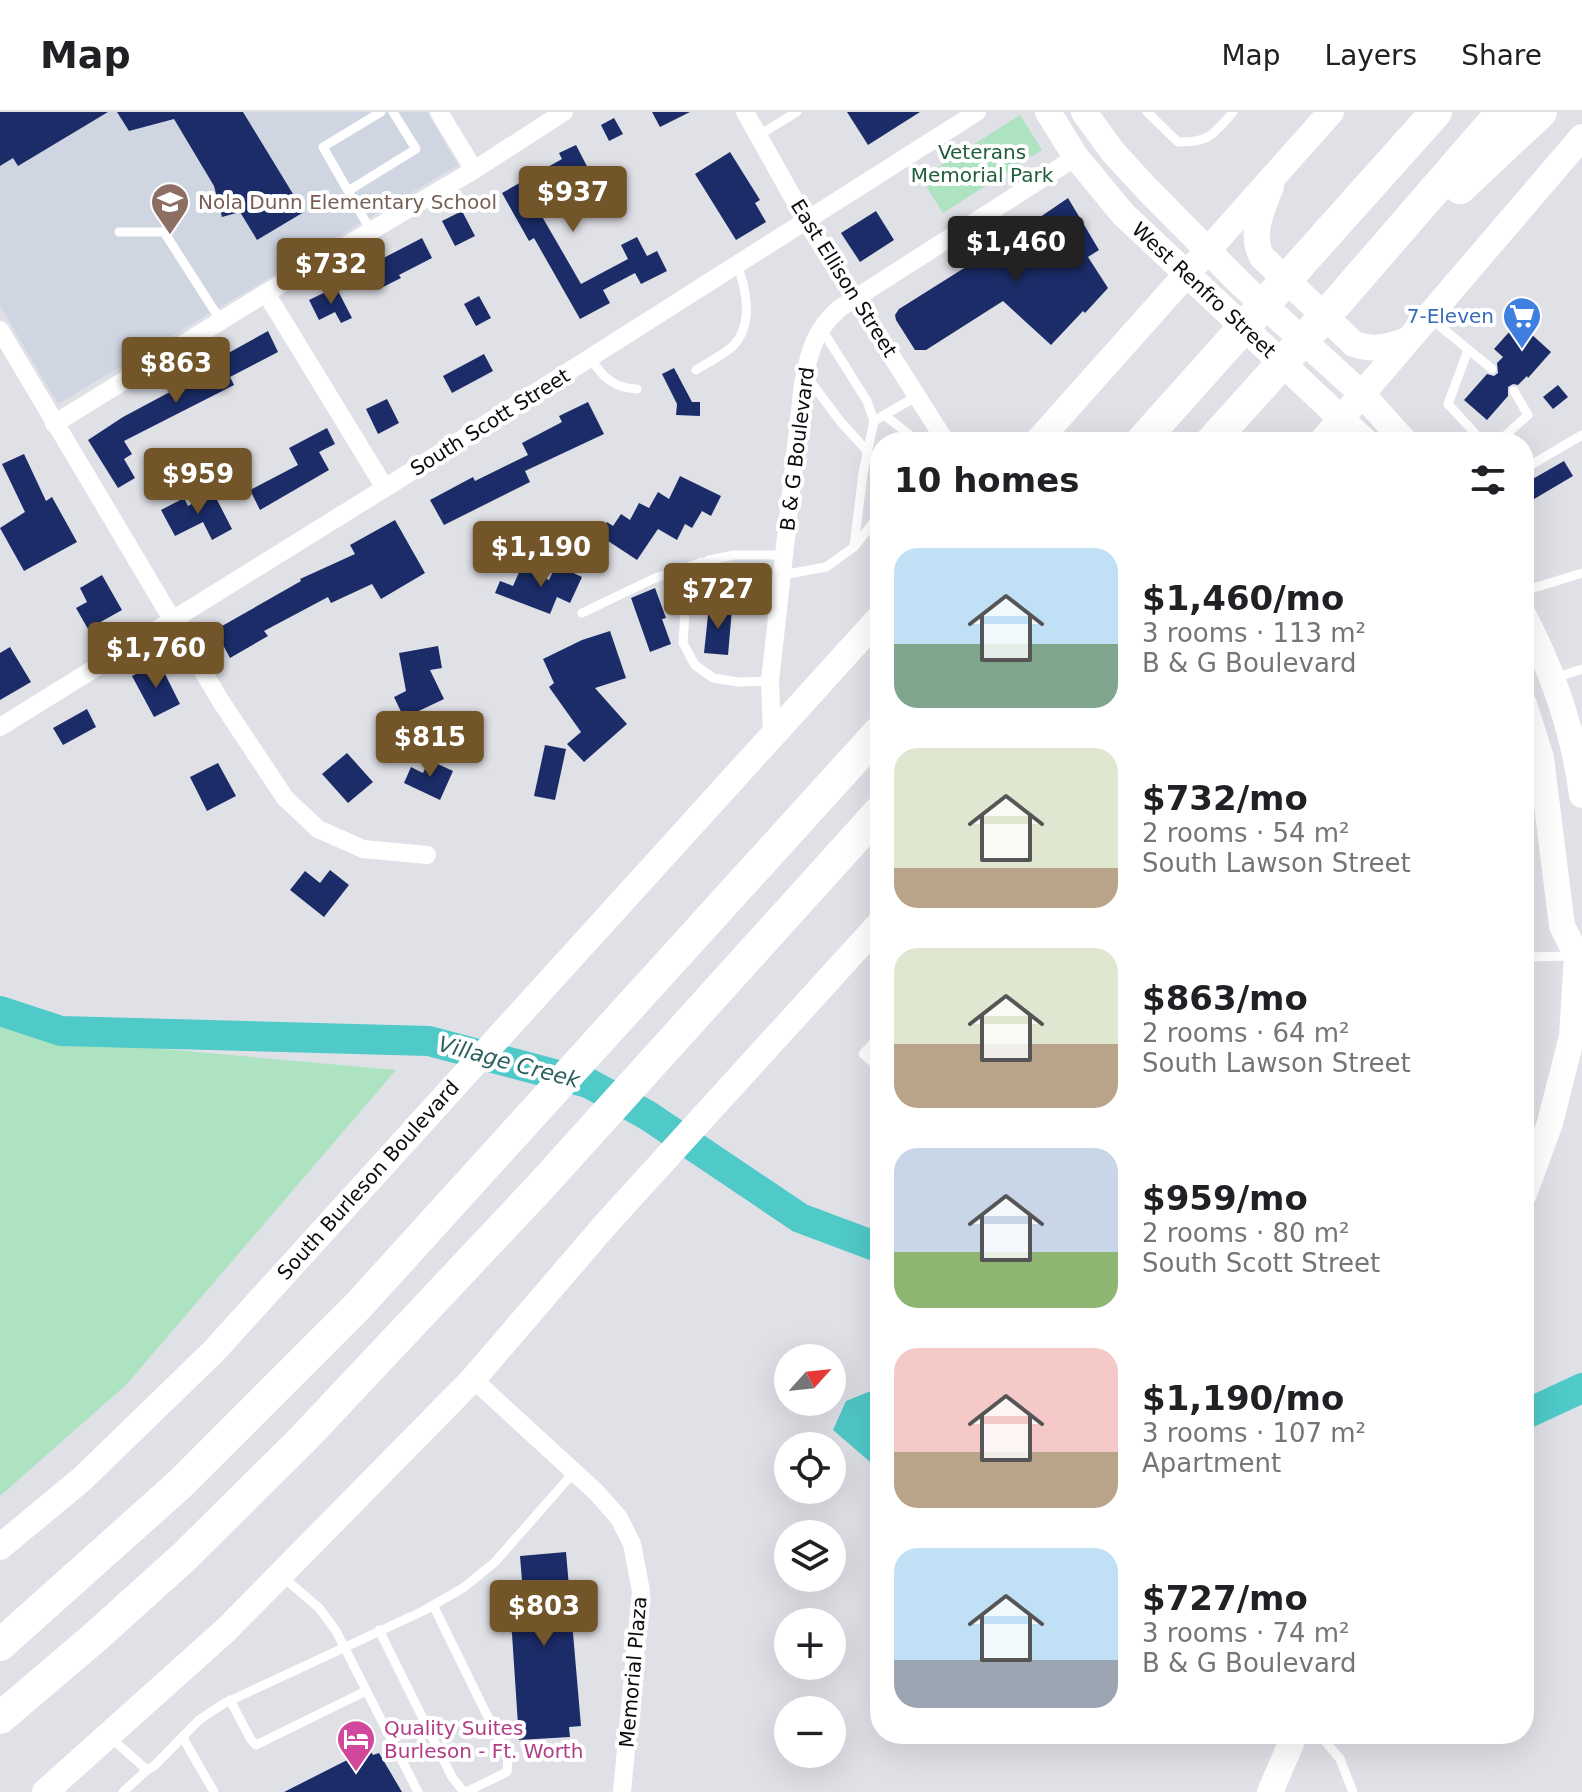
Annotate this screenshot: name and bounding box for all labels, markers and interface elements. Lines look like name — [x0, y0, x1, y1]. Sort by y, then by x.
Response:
text: Map — [40, 33, 131, 77]
text: Map — [1221, 39, 1281, 72]
text: Layers — [1325, 39, 1417, 72]
text: Share — [1461, 39, 1542, 72]
park label: Veterans Memorial Park — [911, 140, 1054, 187]
pin: $937 — [526, 166, 620, 234]
text: $937 — [537, 177, 609, 207]
school or university icon: Nola Dunn Elementary School — [149, 181, 191, 236]
place label: Nola Dunn Elementary School — [198, 190, 497, 214]
street label: East Ellison Street — [786, 195, 902, 361]
pin: $1,460 — [951, 216, 1081, 284]
street label: West Renfro Street — [1127, 217, 1281, 363]
text: $1,460 — [966, 227, 1066, 257]
pin: $732 — [284, 238, 378, 306]
text: $732 — [295, 249, 367, 279]
supermarket icon: 7-Eleven — [1501, 295, 1543, 350]
place label: 7-Eleven — [1407, 304, 1494, 328]
pin: $863 — [129, 337, 223, 405]
text: $863 — [140, 348, 212, 378]
street label: South Scott Street — [406, 363, 574, 481]
street label: B & G Boulevard — [775, 366, 819, 532]
pin: $959 — [151, 448, 245, 516]
icon: filters — [1466, 458, 1510, 502]
text: $959 — [162, 459, 234, 489]
text: 10 homes — [894, 460, 1079, 500]
pin: $1,190 — [476, 521, 606, 589]
text: $1,190 — [491, 532, 591, 562]
pin: $727 — [671, 563, 765, 631]
text: $727 — [682, 574, 754, 604]
text: $1,460/mo — [1142, 578, 1344, 618]
icon: home — [958, 580, 1054, 676]
text: 3 rooms · 113 m² — [1142, 618, 1366, 648]
pin: $1,760 — [91, 622, 221, 690]
text: $1,760 — [106, 633, 206, 663]
text: B & G Boulevard — [1142, 648, 1357, 678]
pin: $815 — [383, 711, 477, 779]
text: $815 — [394, 722, 466, 752]
text: $732/mo — [1142, 778, 1308, 818]
icon: home — [958, 780, 1054, 876]
text: 2 rooms · 54 m² — [1142, 818, 1350, 848]
text: South Lawson Street — [1142, 848, 1411, 878]
text: $863/mo — [1142, 978, 1308, 1018]
icon: home — [958, 980, 1054, 1076]
text: 2 rooms · 64 m² — [1142, 1018, 1350, 1048]
water label: Village Creek — [435, 1031, 584, 1093]
text: South Lawson Street — [1142, 1048, 1411, 1078]
street label: South Burleson Boulevard — [272, 1075, 464, 1285]
text: $959/mo — [1142, 1178, 1308, 1218]
icon: home — [958, 1180, 1054, 1276]
text: 2 rooms · 80 m² — [1142, 1218, 1350, 1248]
text: South Scott Street — [1142, 1248, 1380, 1278]
north arrow — [774, 1344, 846, 1416]
map controls — [774, 1344, 846, 1768]
text: $1,190/mo — [1142, 1378, 1344, 1418]
icon: home — [958, 1380, 1054, 1476]
text: 3 rooms · 107 m² — [1142, 1418, 1366, 1448]
button: locate — [774, 1432, 846, 1504]
text: Apartment — [1142, 1448, 1281, 1478]
button: layers — [774, 1520, 846, 1592]
text: $727/mo — [1142, 1578, 1308, 1618]
pin: $803 — [497, 1580, 591, 1648]
icon: home — [958, 1580, 1054, 1676]
text: $803 — [508, 1591, 580, 1621]
street label: Memorial Plaza — [614, 1595, 652, 1749]
button: + — [774, 1608, 846, 1680]
text: 3 rooms · 74 m² — [1142, 1618, 1350, 1648]
text: B & G Boulevard — [1142, 1648, 1357, 1678]
button: − — [774, 1696, 846, 1768]
place label: Quality Suites Burleson - Ft. Worth — [384, 1716, 583, 1763]
hotel icon: Quality Suites Burleson - Ft. Worth — [335, 1718, 377, 1773]

